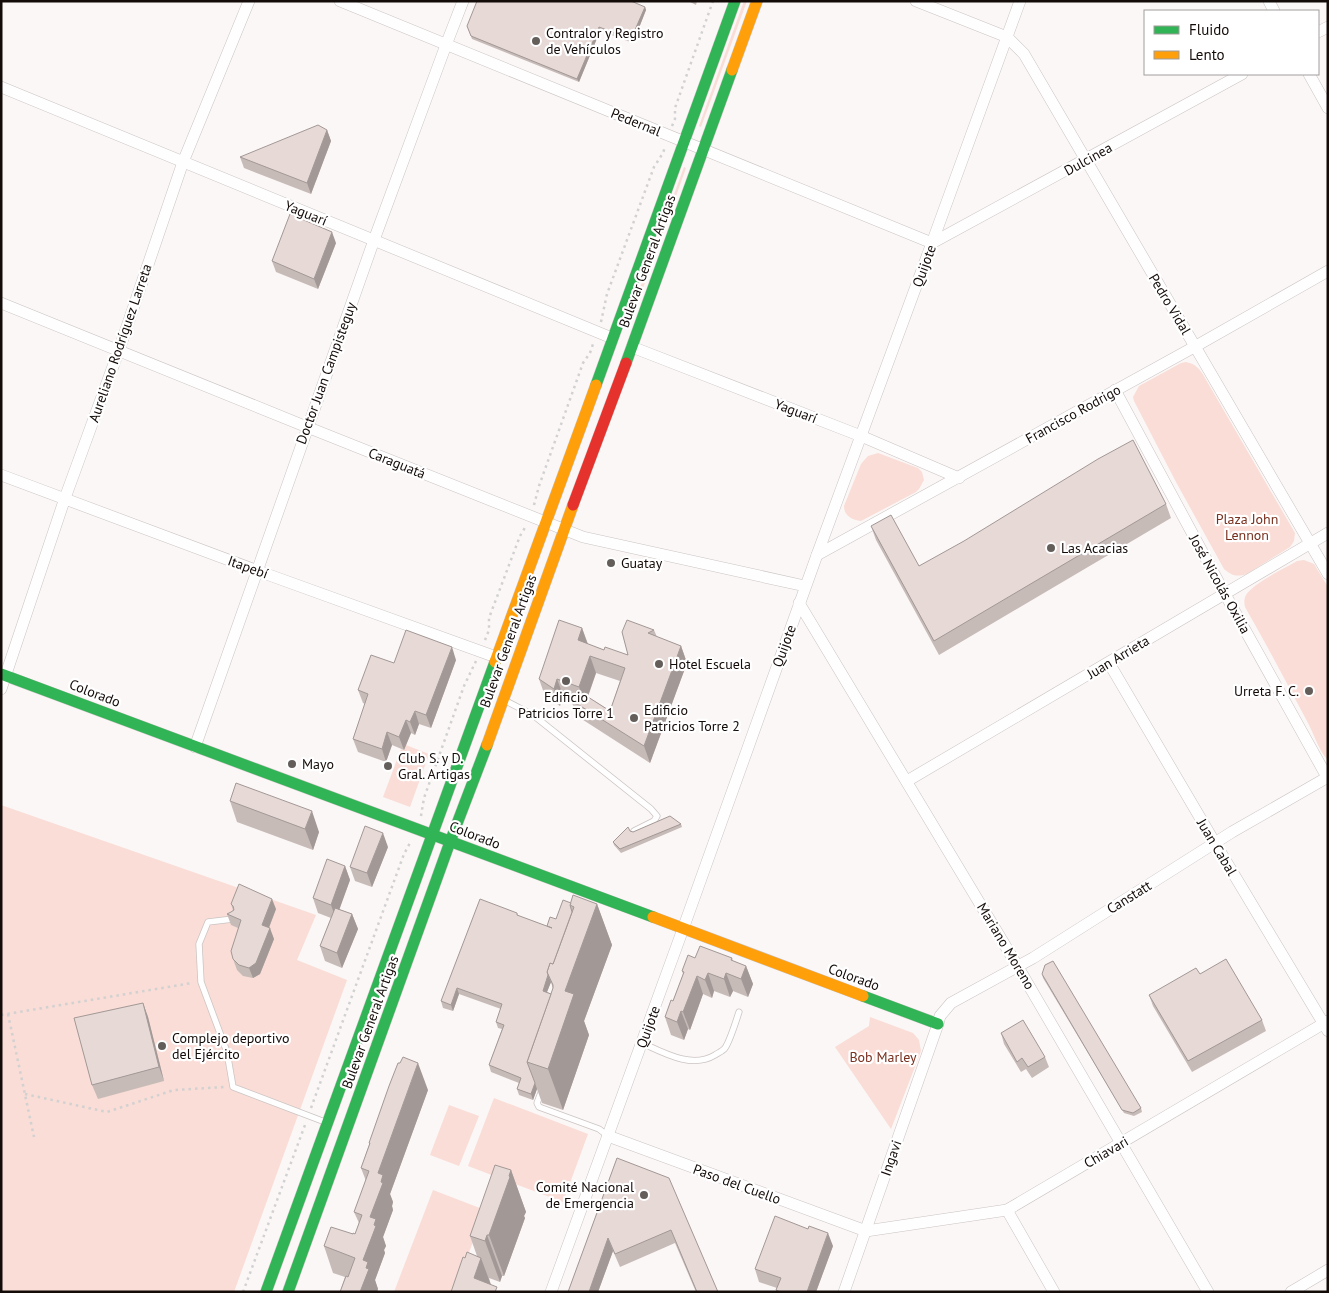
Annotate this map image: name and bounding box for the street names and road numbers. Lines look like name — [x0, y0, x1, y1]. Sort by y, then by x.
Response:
street label: Pedernal — [608, 104, 664, 140]
street label: Dulcinea — [1061, 138, 1115, 180]
street label: Bulevar General Artigas — [615, 192, 680, 330]
street label: Yaguarí — [282, 196, 330, 230]
street label: Quijote — [908, 242, 940, 290]
street label: Aureliano Rodríguez Larreta — [84, 261, 156, 425]
street label: Pedro Vidal — [1145, 270, 1195, 338]
street label: Doctor Juan Campisteguy — [292, 299, 360, 447]
street label: Francisco Rodrigo — [1022, 380, 1124, 448]
street label: Yaguarí — [772, 395, 820, 427]
street label: Caraguatá — [366, 443, 428, 483]
street label: José Nicolás Oxilia — [1185, 530, 1255, 637]
street label: Itapebí — [225, 551, 271, 583]
street label: Bulevar General Artigas — [476, 572, 541, 710]
street label: Quijote — [768, 622, 800, 670]
street label: Juan Arrieta — [1083, 631, 1153, 683]
street label: Colorado — [67, 675, 123, 711]
street label: Juan Cabal — [1192, 814, 1241, 879]
street label: Colorado — [447, 817, 503, 853]
street label: Canstatt — [1103, 876, 1155, 918]
street label: Mariano Moreno — [973, 899, 1039, 993]
street label: Bulevar General Artigas — [338, 953, 403, 1091]
street label: Colorado — [826, 959, 882, 995]
street label: Quijote — [632, 1003, 664, 1051]
street label: Chiavari — [1080, 1132, 1132, 1172]
street label: Ingavi — [877, 1138, 905, 1178]
street label: Paso del Cuello — [691, 1160, 783, 1208]

